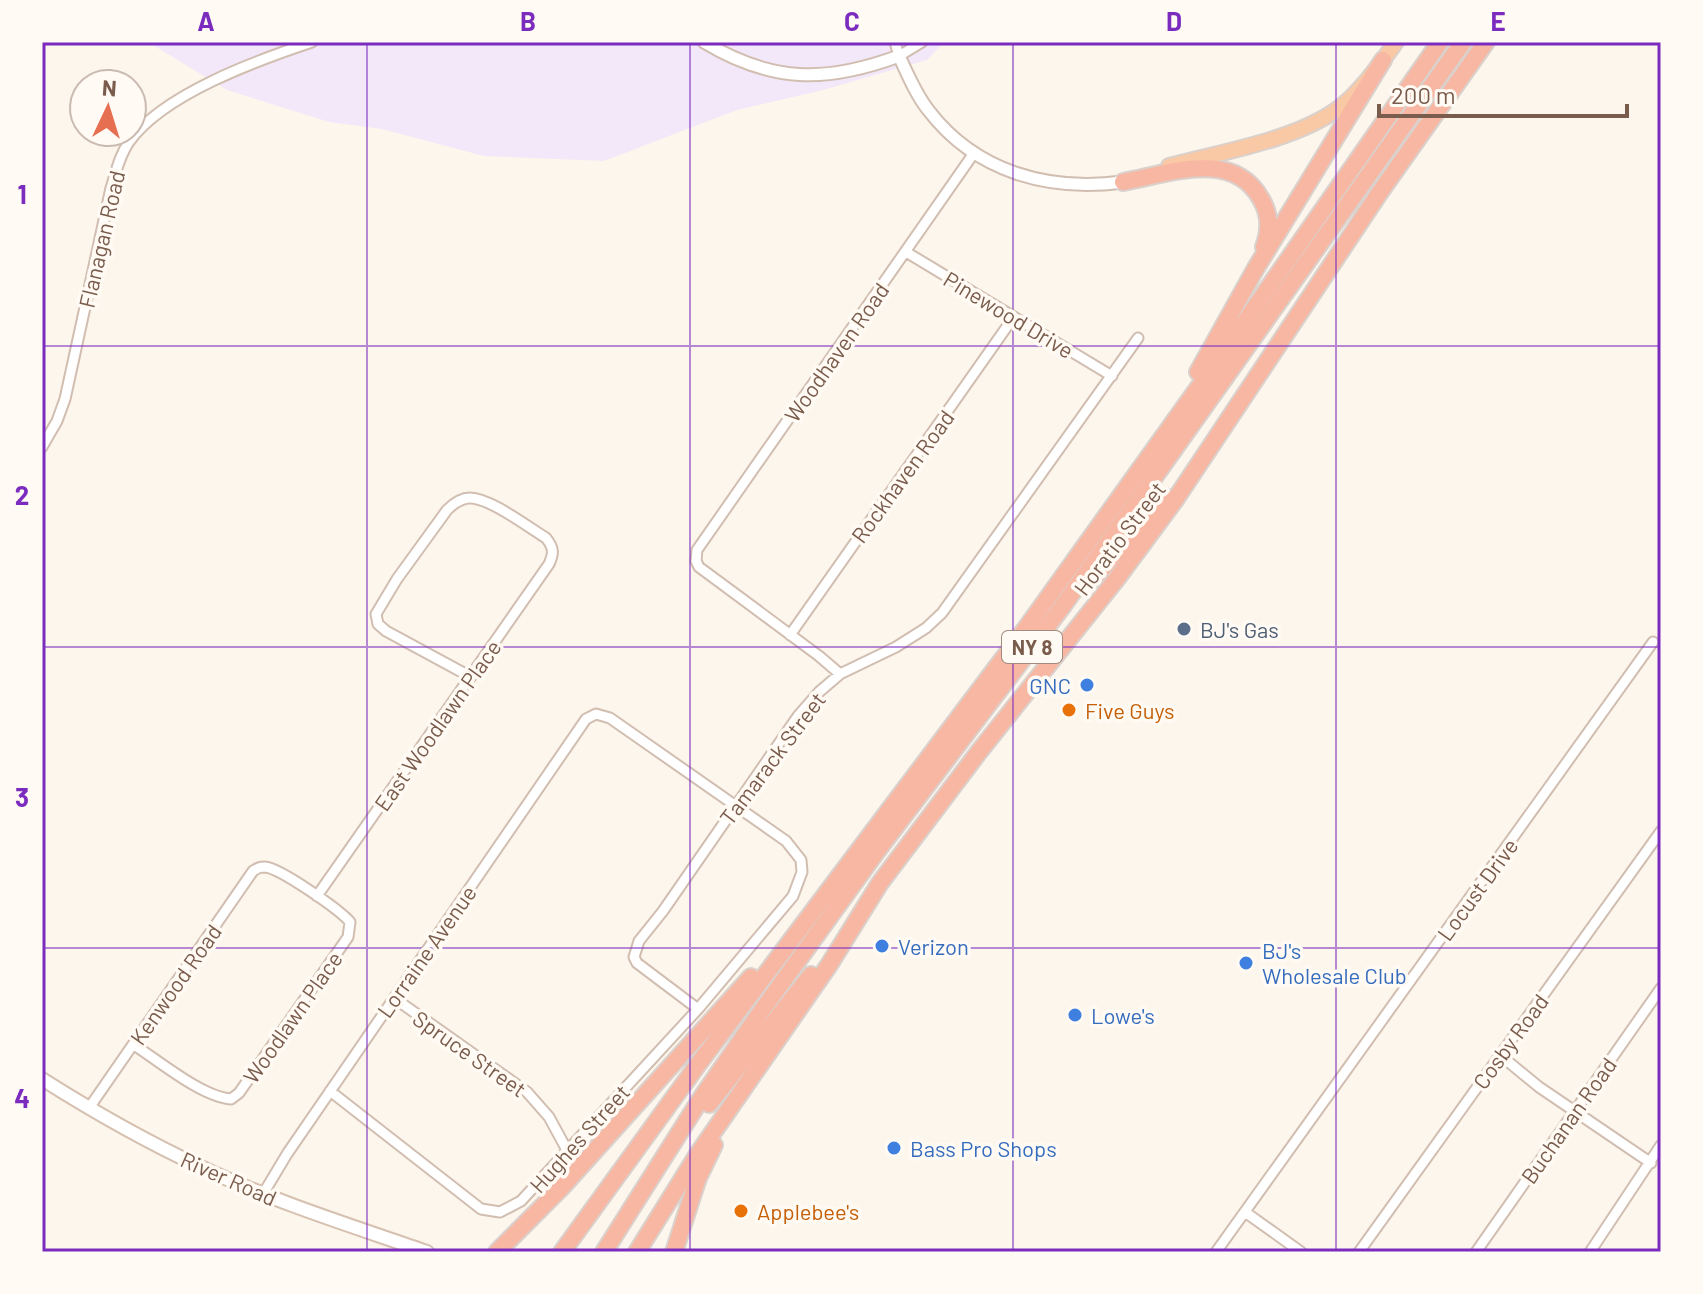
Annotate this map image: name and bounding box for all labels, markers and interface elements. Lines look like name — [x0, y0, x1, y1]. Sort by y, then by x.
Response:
text: A — [197, 5, 215, 36]
text: B — [520, 5, 536, 36]
text: C — [844, 5, 860, 36]
text: D — [1166, 5, 1182, 36]
text: E — [1490, 5, 1506, 36]
north arrow — [68, 68, 148, 148]
scale bar — [1379, 68, 1627, 118]
text: N — [101, 74, 118, 101]
text: 200 m — [1391, 80, 1456, 109]
street label: Flanagan Road — [73, 168, 129, 310]
text: 1 — [17, 178, 27, 209]
street label: Pinewood Drive — [939, 265, 1079, 363]
street label: Woodhaven Road — [778, 277, 894, 427]
street label: Rockhaven Road — [845, 405, 959, 547]
street label: Horatio Street — [1068, 476, 1170, 600]
text: 2 — [15, 479, 29, 510]
place label: BJ's Gas — [1200, 616, 1279, 642]
marker: BJ's Gas — [1175, 620, 1193, 638]
road number: NY 8 — [1002, 631, 1062, 663]
street label: East Woodlawn Place — [368, 635, 506, 815]
place label: GNC — [1029, 672, 1071, 698]
marker: GNC — [1078, 676, 1096, 694]
street label: Tamarack Street — [714, 687, 830, 829]
place label: Five Guys — [1085, 697, 1175, 723]
marker: Five Guys — [1060, 701, 1078, 719]
text: 3 — [15, 781, 29, 812]
street label: Locust Drive — [1431, 833, 1523, 945]
street label: Lorraine Avenue — [371, 880, 481, 1022]
street label: Kenwood Road — [124, 919, 226, 1049]
place label: Verizon — [898, 933, 969, 959]
marker: Verizon — [873, 937, 891, 955]
place label: BJ's Wholesale Club — [1262, 937, 1407, 988]
street label: Woodlawn Place — [237, 946, 347, 1088]
marker: BJ's Wholesale Club — [1237, 954, 1255, 972]
street label: Cosby Road — [1467, 988, 1553, 1094]
place label: Lowe's — [1091, 1002, 1155, 1028]
street label: Spruce Street — [408, 1004, 532, 1102]
marker: Lowe's — [1066, 1006, 1084, 1024]
street label: Buchanan Road — [1515, 1052, 1621, 1188]
street label: Hughes Street — [524, 1079, 634, 1197]
text: 4 — [14, 1082, 30, 1113]
place label: Bass Pro Shops — [910, 1135, 1057, 1161]
marker: Bass Pro Shops — [885, 1139, 903, 1157]
street label: River Road — [177, 1145, 281, 1211]
place label: Applebee's — [757, 1198, 859, 1224]
marker: Applebee's — [732, 1202, 750, 1220]

